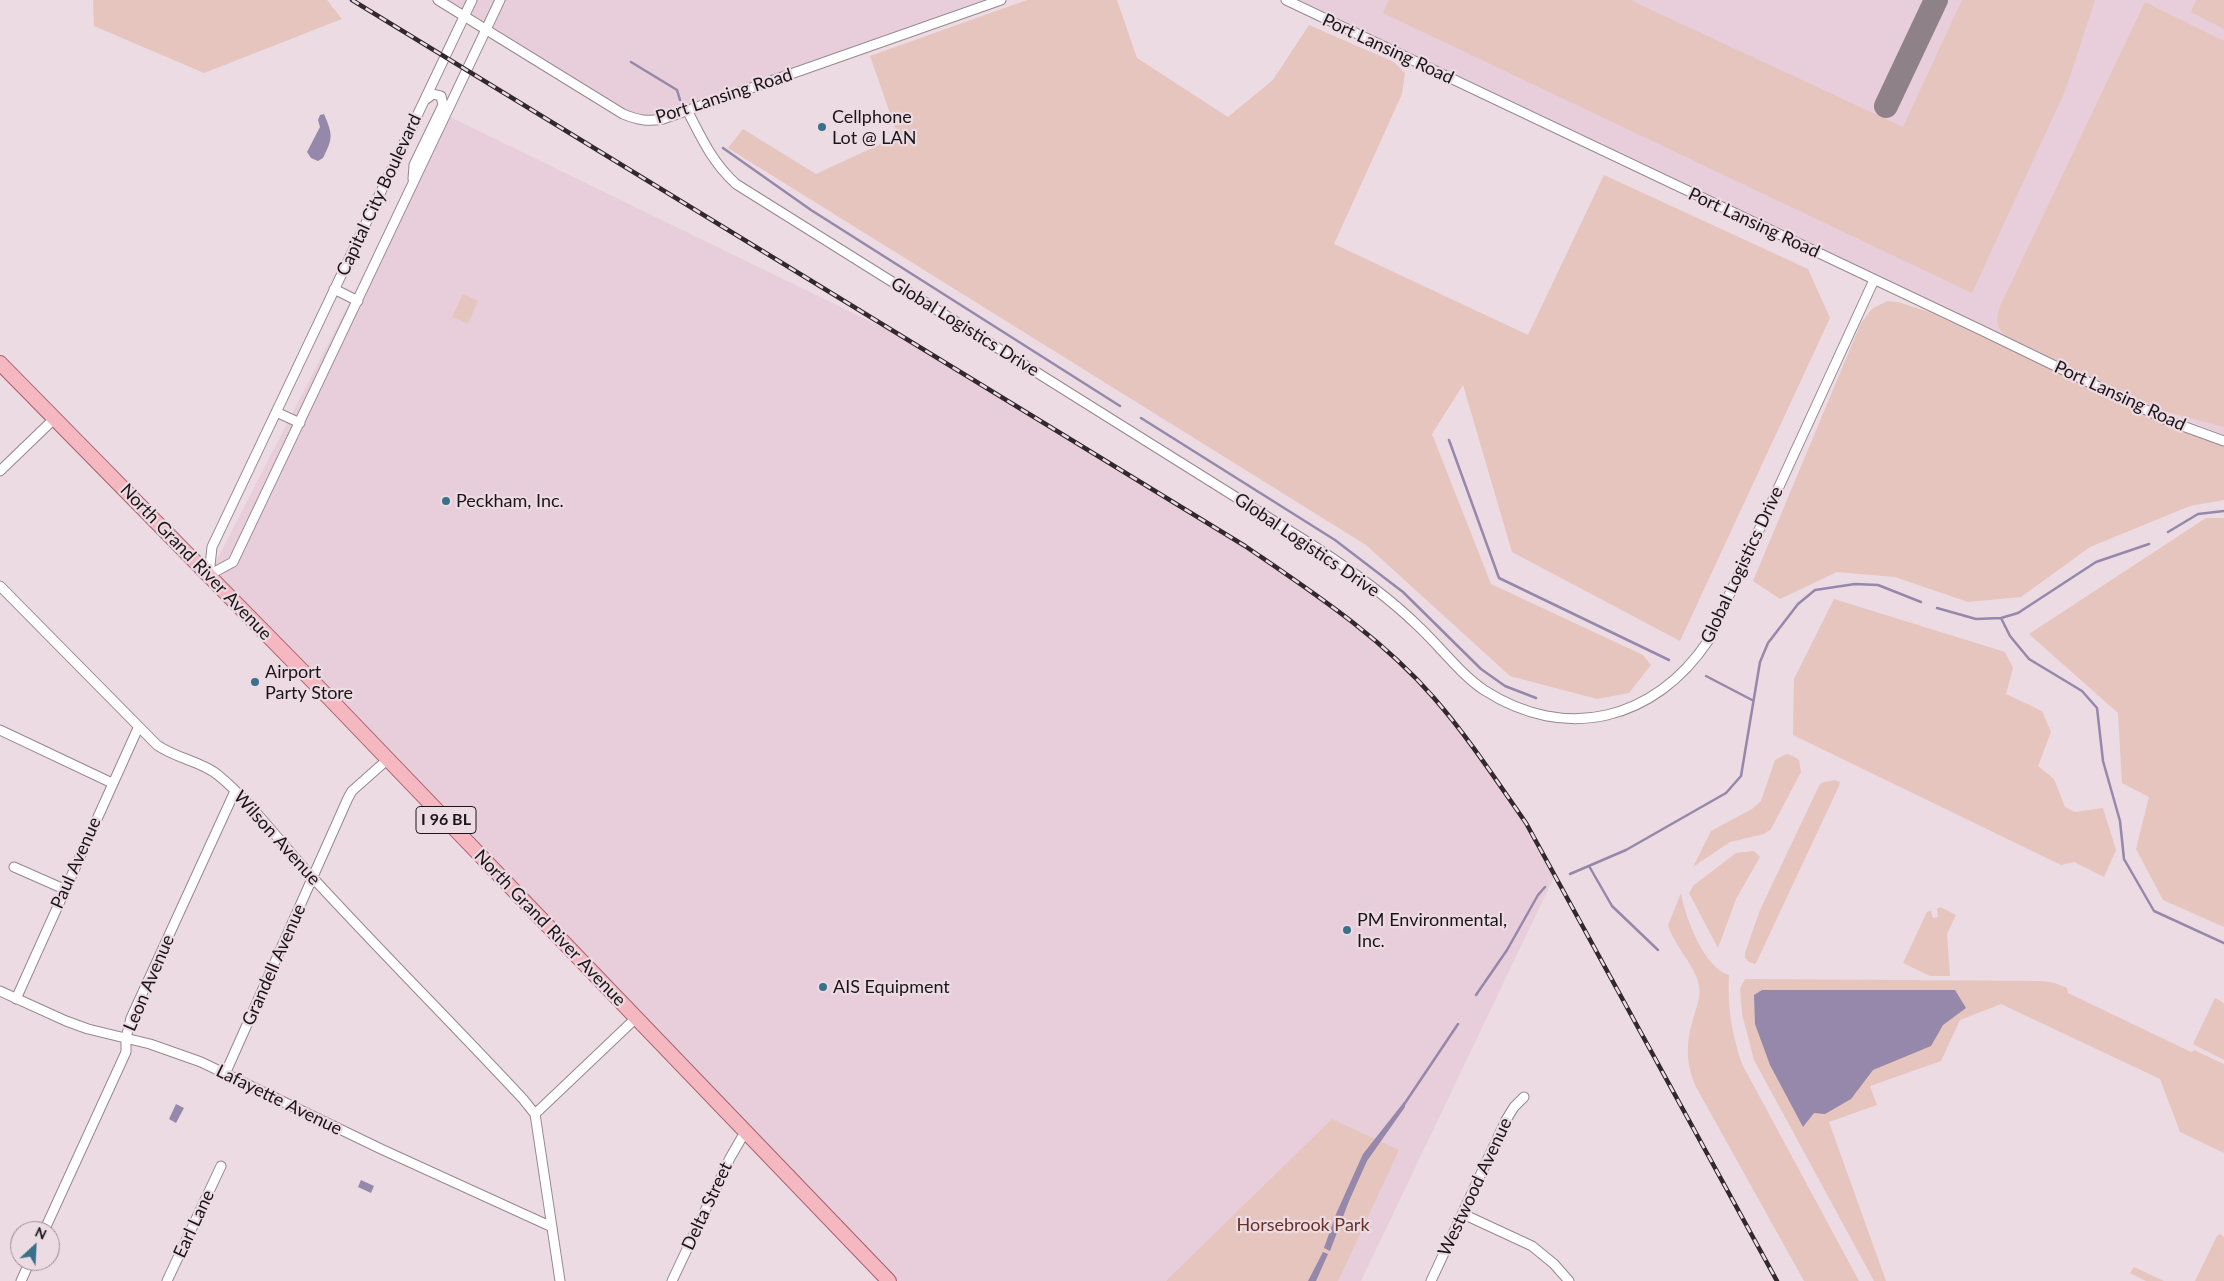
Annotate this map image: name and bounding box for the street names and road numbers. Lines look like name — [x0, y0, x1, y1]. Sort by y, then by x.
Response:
street label: Port Lansing Road — [1319, 9, 1457, 89]
street label: Port Lansing Road — [653, 64, 795, 128]
street label: Capital City Boulevard — [332, 111, 426, 279]
street label: Port Lansing Road — [1685, 183, 1823, 263]
street label: Global Logistics Drive — [887, 273, 1043, 381]
street label: Port Lansing Road — [2051, 356, 2189, 436]
street label: North Grand River Avenue — [116, 479, 276, 645]
street label: Global Logistics Drive — [1696, 483, 1788, 647]
street label: Global Logistics Drive — [1230, 488, 1384, 602]
street label: Wilson Avenue — [229, 786, 325, 890]
road number: I 96 BL — [416, 806, 476, 834]
street label: Paul Avenue — [46, 814, 106, 912]
street label: North Grand River Avenue — [470, 845, 630, 1011]
street label: Grandell Avenue — [238, 901, 310, 1029]
street label: Leon Avenue — [119, 932, 179, 1034]
street label: Lafayette Avenue — [212, 1060, 346, 1140]
street label: Westwood Avenue — [1433, 1114, 1517, 1260]
street label: Delta Street — [677, 1159, 737, 1253]
street label: Earl Lane — [169, 1187, 219, 1261]

